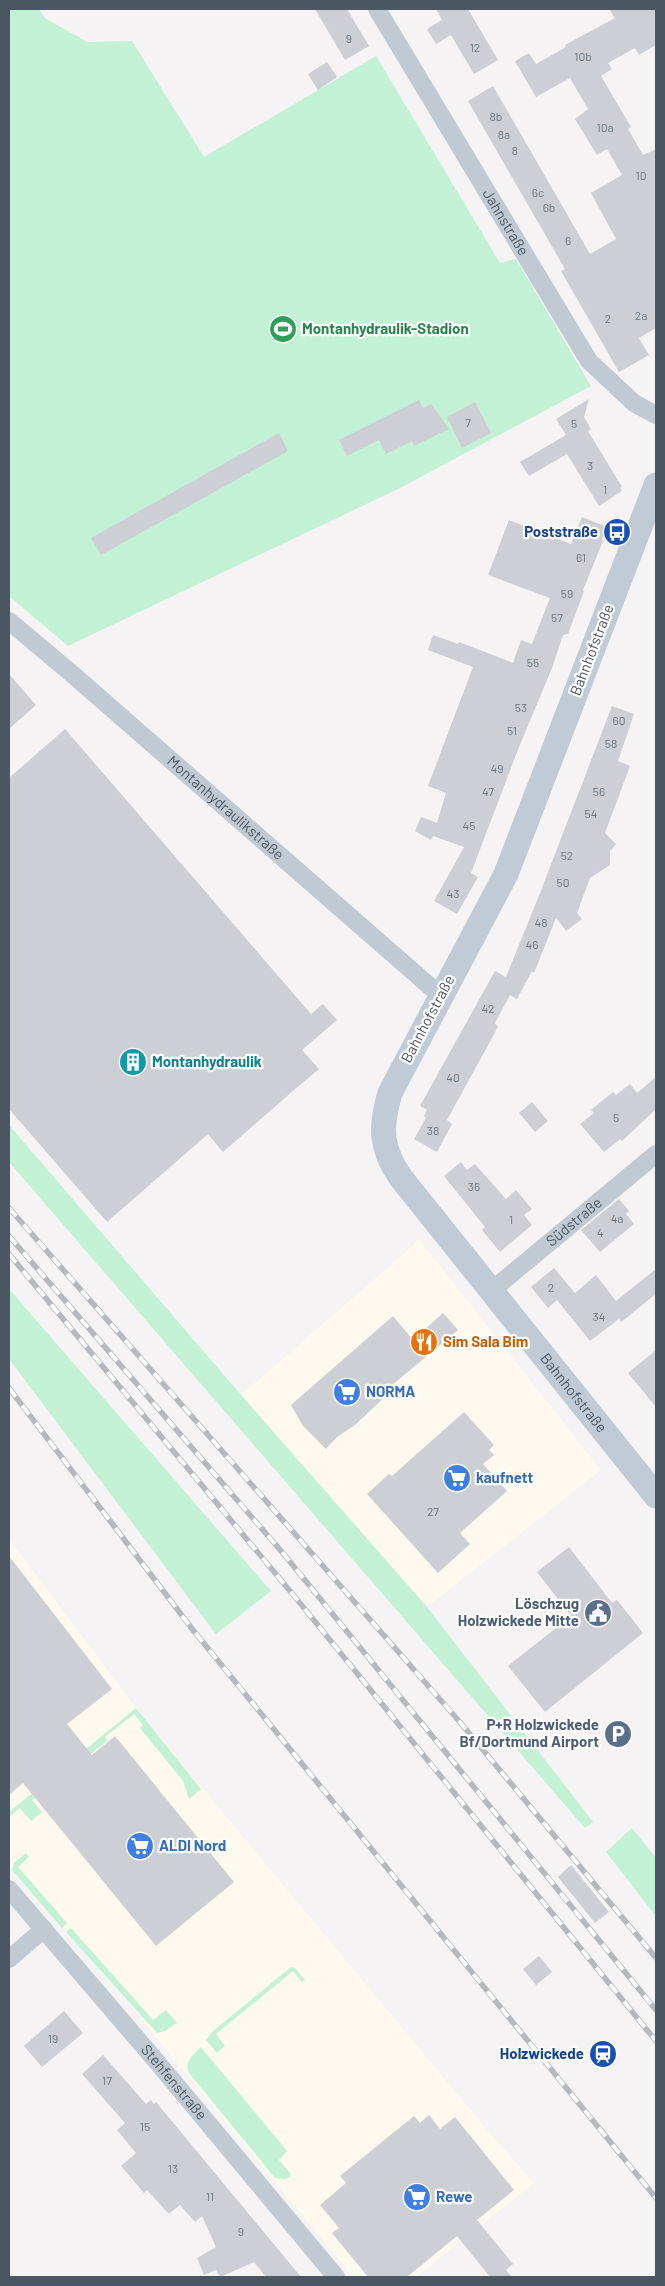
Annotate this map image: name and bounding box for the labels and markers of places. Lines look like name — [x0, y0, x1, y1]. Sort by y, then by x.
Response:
sports icon: Montanhydraulik-Stadion — [268, 314, 298, 344]
place label: Montanhydraulik-Stadion — [302, 319, 469, 337]
bus stop icon: Poststraße — [602, 517, 632, 547]
place label: Poststraße — [524, 522, 598, 540]
building icon: Montanhydraulik — [118, 1047, 148, 1077]
place label: Montanhydraulik — [152, 1052, 262, 1070]
restaurant icon: Sim Sala Bim — [409, 1327, 439, 1357]
place label: Sim Sala Bim — [443, 1332, 528, 1350]
supermarket icon: NORMA — [332, 1377, 362, 1407]
place label: NORMA — [366, 1382, 415, 1400]
supermarket icon: kaufnett — [442, 1463, 472, 1493]
place label: kaufnett — [476, 1468, 533, 1486]
place label: Löschzug Holzwickede Mitte — [458, 1594, 579, 1629]
public building icon: Löschzug Holzwickede Mitte — [583, 1598, 613, 1628]
place label: P+R Holzwickede Bf/Dortmund Airport — [460, 1715, 599, 1750]
parking icon: P+R Holzwickede Bf/Dortmund Airport — [603, 1719, 633, 1749]
supermarket icon: ALDI Nord — [125, 1831, 155, 1861]
place label: ALDI Nord — [159, 1836, 226, 1854]
station icon: Holzwickede — [588, 2039, 618, 2069]
place label: Holzwickede — [500, 2044, 584, 2062]
supermarket icon: Rewe — [402, 2182, 432, 2212]
place label: Rewe — [436, 2187, 472, 2205]

